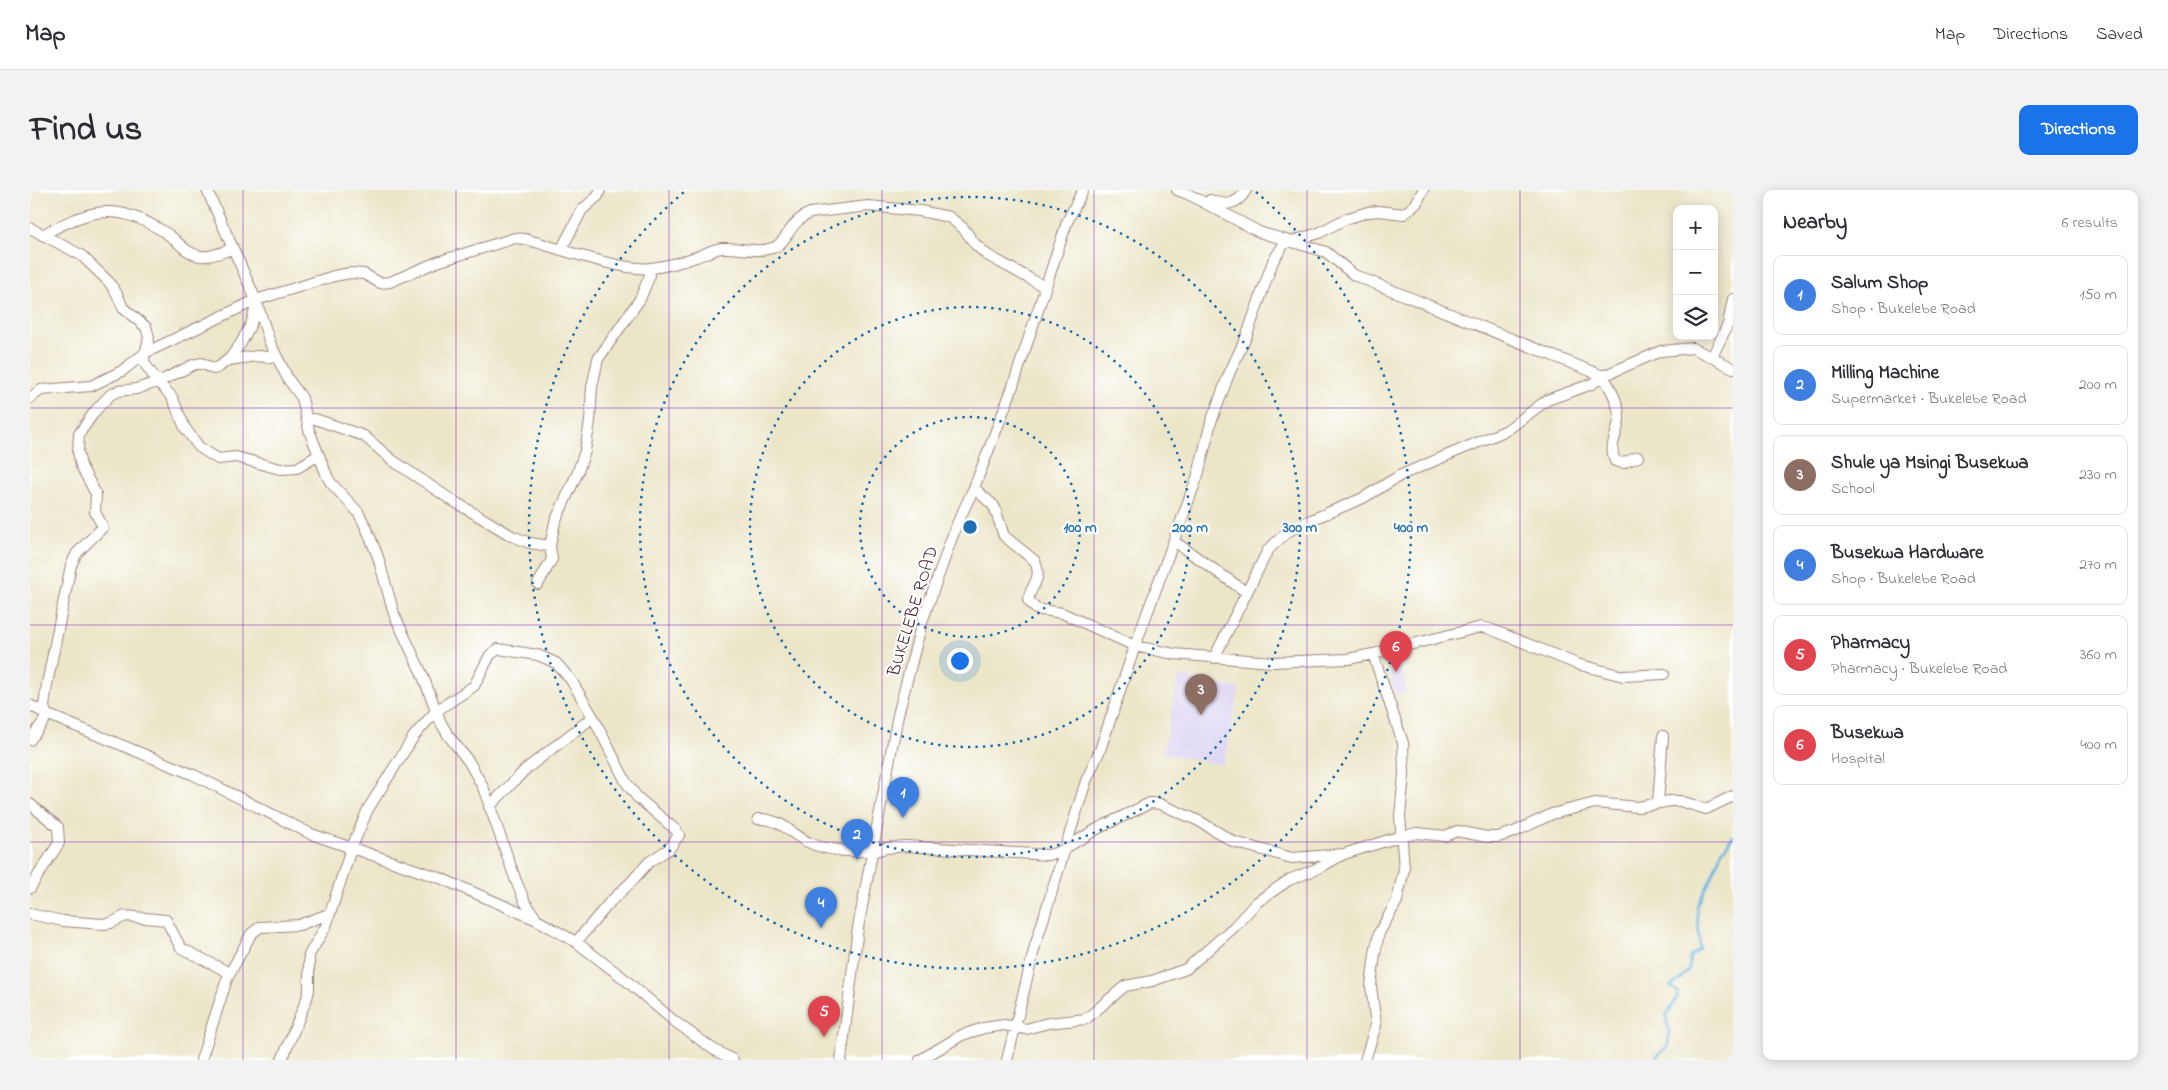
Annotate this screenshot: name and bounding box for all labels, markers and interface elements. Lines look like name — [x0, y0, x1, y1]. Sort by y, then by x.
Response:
text: Map — [25, 17, 66, 52]
text: Map — [1935, 22, 1965, 48]
text: Directions — [1993, 22, 2068, 48]
text: Saved — [2096, 22, 2143, 48]
text: Find us — [30, 105, 142, 156]
button: Directions — [2019, 105, 2138, 155]
map controls — [1673, 205, 1718, 340]
button: + — [1673, 205, 1718, 250]
text: Nearby — [1783, 208, 1847, 238]
text: 6 results — [2061, 211, 2118, 235]
button: − — [1673, 250, 1718, 295]
text: Salum Shop — [1831, 270, 1928, 297]
text: 1 — [1797, 283, 1803, 307]
text: 150 m — [2079, 283, 2117, 307]
button: layers — [1673, 295, 1718, 340]
text: Shop · Bukelebe Road — [1831, 297, 1976, 321]
text: Milling Machine — [1831, 360, 1939, 387]
text: 2 — [1796, 373, 1804, 397]
text: 200 m — [2079, 373, 2117, 397]
text: Supermarket · Bukelebe Road — [1831, 387, 2027, 411]
text: Shule ya Msingi Busekwa — [1831, 450, 2029, 477]
text: 3 — [1797, 463, 1803, 487]
text: 230 m — [2079, 463, 2117, 487]
text: School — [1831, 477, 1875, 501]
text: 100 m — [1063, 517, 1097, 539]
text: 200 m — [1171, 517, 1208, 539]
text: 300 m — [1282, 517, 1318, 539]
text: 400 m — [1393, 517, 1429, 539]
centre of rings — [961, 518, 979, 536]
text: Busekwa Hardware — [1831, 540, 1984, 567]
street label: BUKELEBE ROAD — [882, 543, 946, 681]
text: 4 — [1797, 553, 1803, 577]
text: 270 m — [2079, 553, 2117, 577]
text: Shop · Bukelebe Road — [1831, 567, 1976, 591]
text: Pharmacy — [1831, 630, 1910, 657]
pin: 6 — [1380, 631, 1412, 672]
text: 5 — [1795, 643, 1805, 667]
text: 360 m — [2080, 643, 2117, 667]
your location — [947, 648, 973, 674]
text: Pharmacy · Bukelebe Road — [1831, 657, 2007, 681]
pin: 3 — [1185, 674, 1217, 715]
text: Busekwa — [1831, 720, 1904, 747]
text: 6 — [1796, 733, 1804, 757]
text: 400 m — [2080, 733, 2117, 757]
text: Hospital — [1831, 747, 1885, 771]
pin: 1 — [887, 777, 919, 818]
pin: 2 — [841, 819, 873, 860]
pin: 4 — [805, 887, 837, 928]
pin: 5 — [808, 996, 840, 1037]

